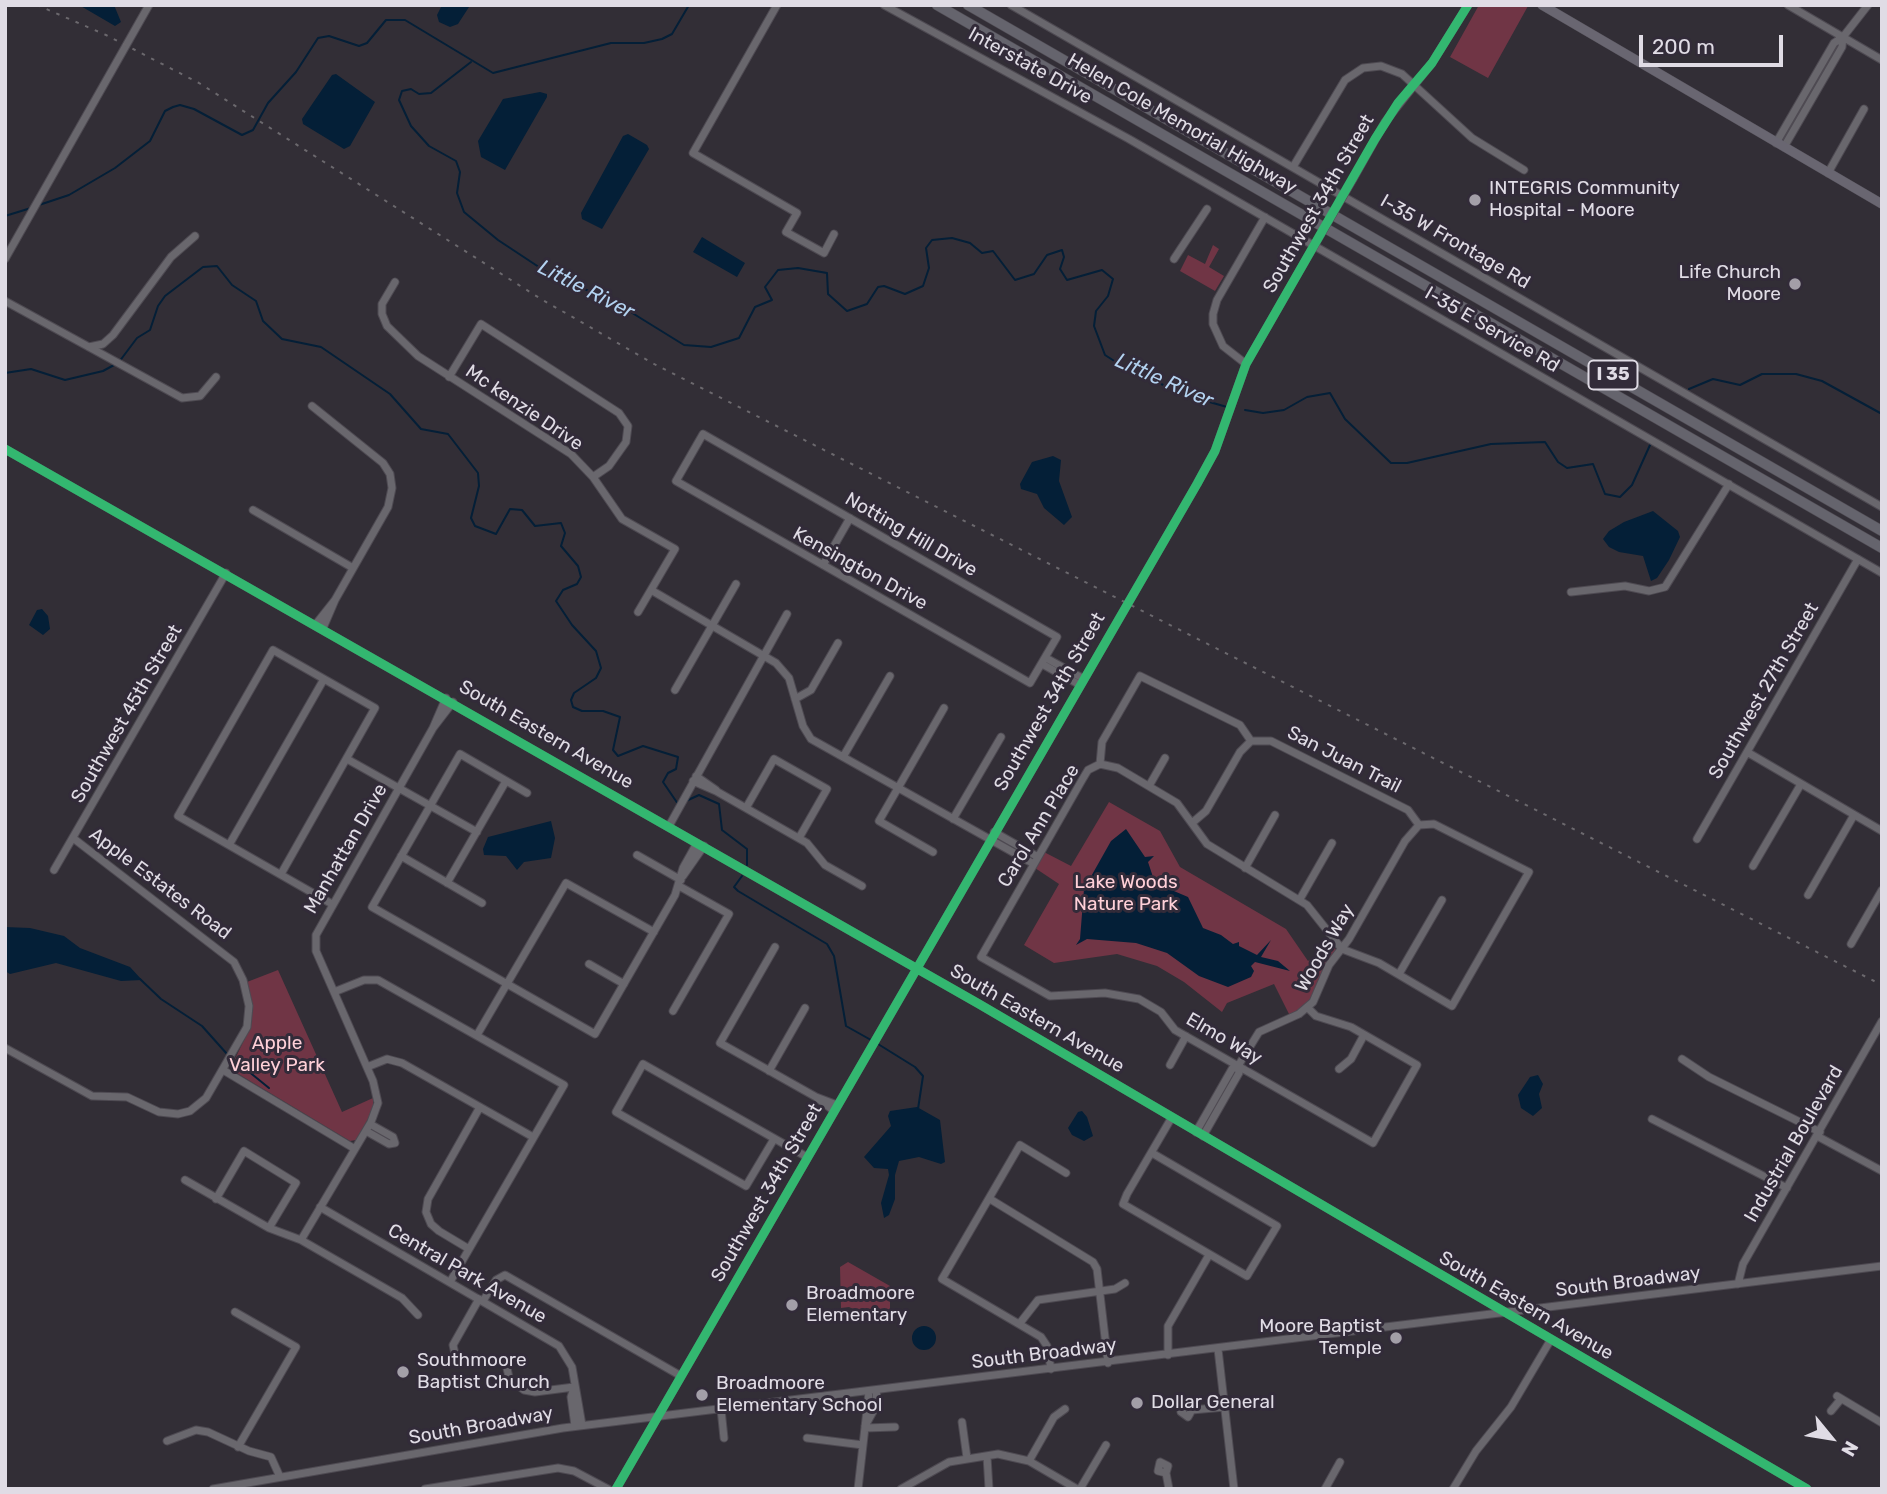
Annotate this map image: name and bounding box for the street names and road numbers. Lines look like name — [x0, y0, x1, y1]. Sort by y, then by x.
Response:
street label: Interstate Drive — [964, 23, 1096, 109]
street label: Helen Cole Memorial Highway — [1063, 49, 1301, 199]
street label: Southwest 34th Street — [1259, 111, 1379, 297]
street label: I-35 W Frontage Rd — [1376, 190, 1534, 294]
street label: I-35 E Service Rd — [1421, 282, 1563, 378]
street label: Mc kenzie Drive — [461, 360, 587, 456]
road number: I 35 — [1588, 360, 1638, 390]
street label: Notting Hill Drive — [841, 488, 981, 582]
street label: Kensington Drive — [789, 523, 931, 615]
street label: Southwest 27th Street — [1704, 599, 1824, 783]
street label: Southwest 34th Street — [990, 609, 1110, 795]
street label: Southwest 45th Street — [67, 621, 187, 807]
street label: South Eastern Avenue — [455, 676, 637, 794]
street label: San Juan Trail — [1283, 722, 1405, 798]
street label: Carol Ann Place — [993, 760, 1085, 892]
street label: Manhattan Drive — [300, 780, 392, 918]
street label: Apple Estates Road — [85, 823, 235, 945]
street label: Woods Way — [1291, 900, 1359, 996]
street label: South Eastern Avenue — [946, 960, 1128, 1078]
street label: Elmo Way — [1182, 1008, 1266, 1070]
street label: Industrial Boulevard — [1740, 1062, 1848, 1226]
street label: Southwest 34th Street — [707, 1100, 827, 1286]
street label: Central Park Avenue — [384, 1219, 550, 1329]
street label: South Eastern Avenue — [1435, 1247, 1617, 1365]
street label: South Broadway — [1554, 1262, 1702, 1302]
street label: South Broadway — [970, 1334, 1118, 1374]
street label: South Broadway — [407, 1402, 555, 1450]

